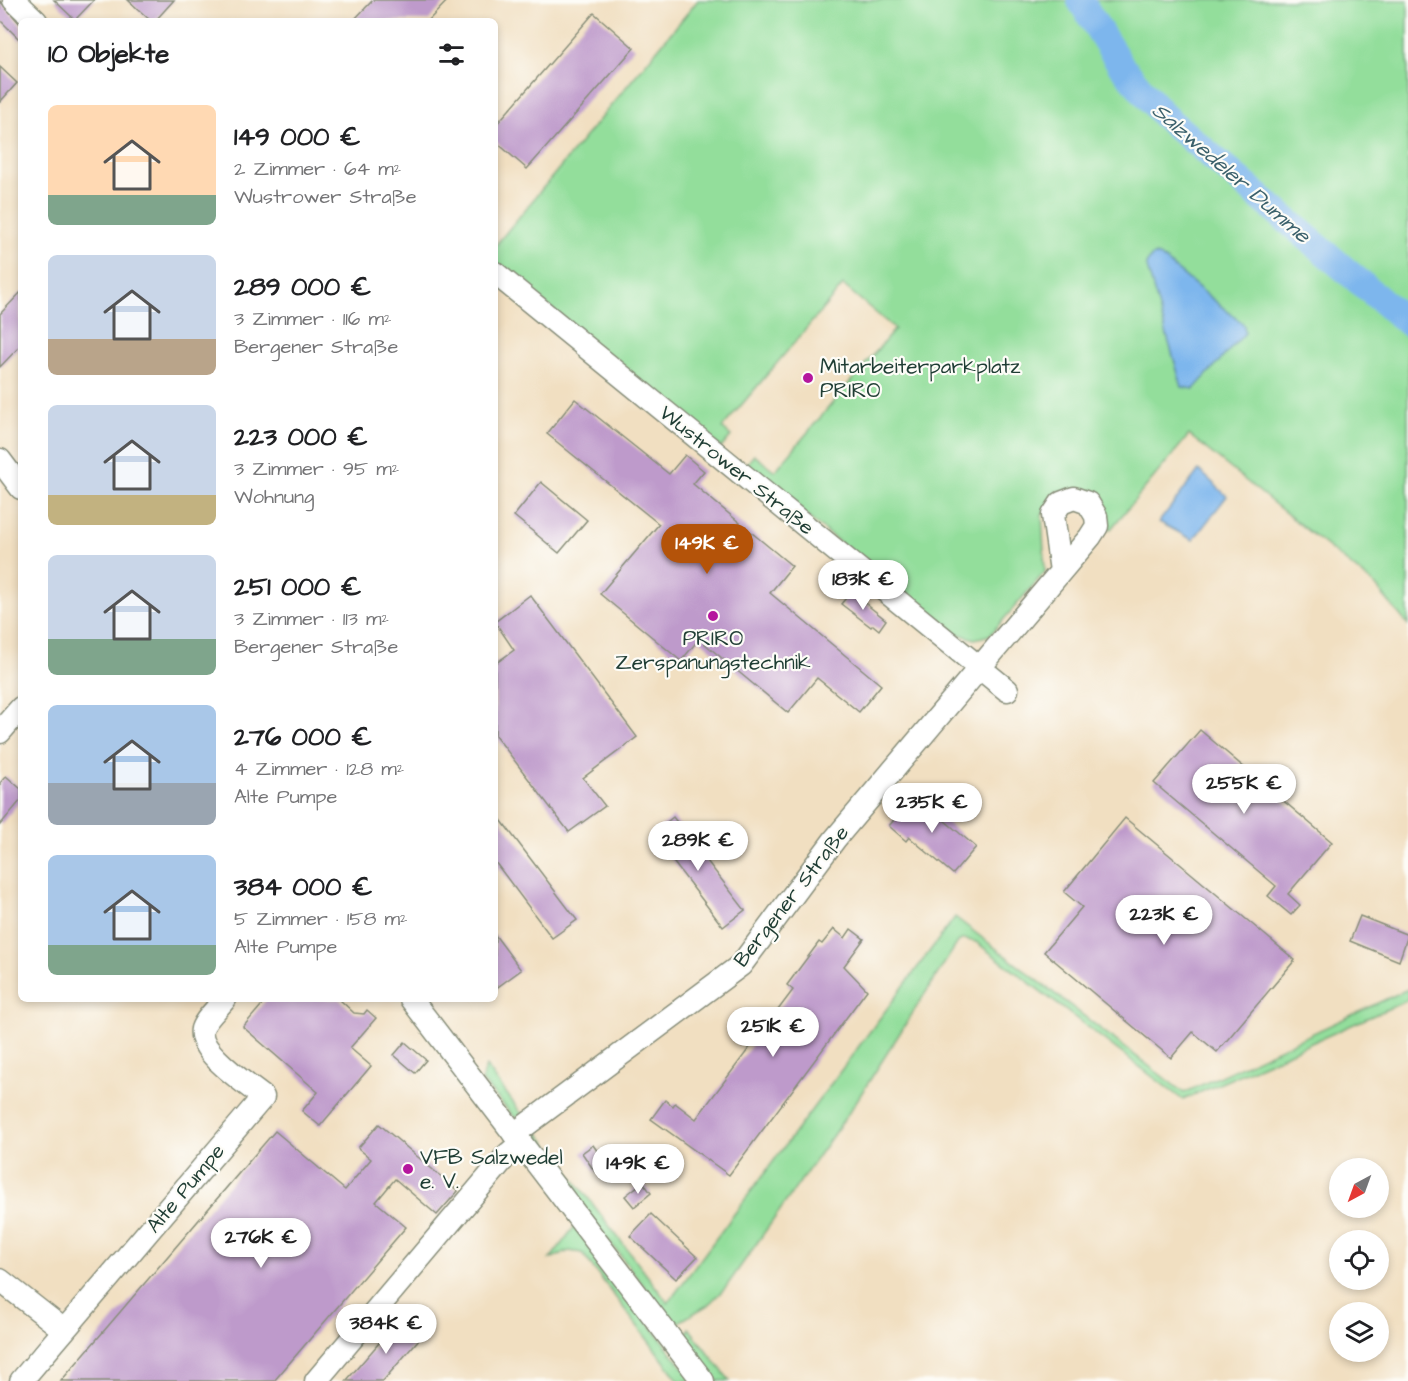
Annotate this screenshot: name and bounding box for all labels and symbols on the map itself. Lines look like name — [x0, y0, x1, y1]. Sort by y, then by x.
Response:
water label: Salzwedeler Dumme — [1145, 96, 1318, 251]
place label: Mitarbeiterparkplatz PRIRO — [820, 352, 1021, 405]
marker: Mitarbeiterparkplatz PRIRO — [801, 371, 815, 385]
street label: Wustrower Straße — [653, 399, 820, 542]
pin: 149K € — [658, 524, 756, 575]
pin: 183K € — [814, 560, 912, 611]
marker: PRIRO Zerspanungstechnik — [706, 609, 720, 623]
place label: PRIRO Zerspanungstechnik — [615, 624, 811, 679]
pin: 255K € — [1195, 764, 1293, 815]
pin: 235K € — [883, 783, 981, 834]
street label: Bergener Straße — [727, 819, 857, 974]
pin: 289K € — [649, 821, 747, 872]
pin: 223K € — [1115, 895, 1213, 946]
pin: 251K € — [724, 1007, 822, 1058]
street label: Alte Pumpe — [139, 1137, 232, 1240]
place label: VFB Salzwedel e. V. — [420, 1143, 563, 1196]
pin: 149K € — [589, 1144, 687, 1195]
north arrow — [1329, 1158, 1389, 1218]
marker: VFB Salzwedel e. V. — [401, 1162, 415, 1176]
pin: 276K € — [212, 1218, 310, 1269]
pin: 384K € — [337, 1304, 435, 1355]

